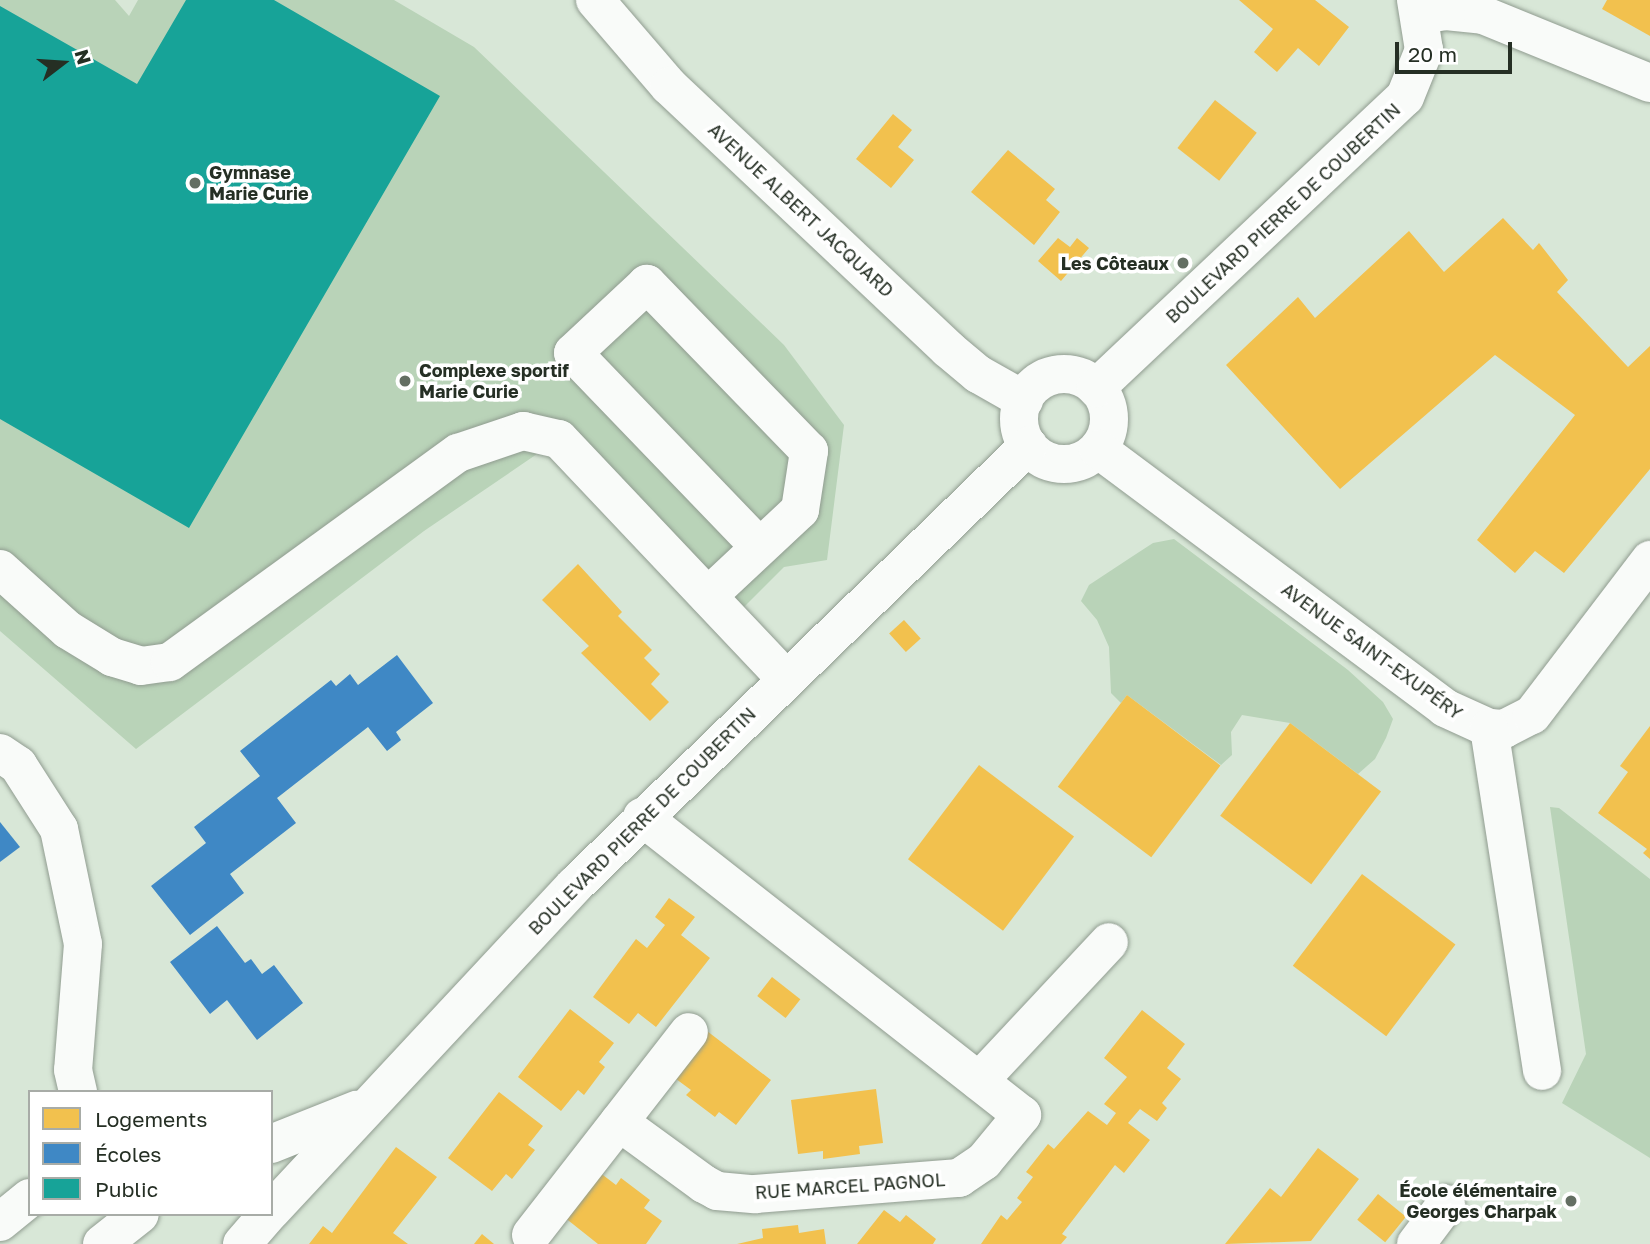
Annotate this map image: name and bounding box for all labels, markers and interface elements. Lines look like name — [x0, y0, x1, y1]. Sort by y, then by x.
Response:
north arrow — [28, 28, 98, 98]
scale bar — [1398, 28, 1515, 72]
text: 20 m — [1408, 41, 1457, 67]
text: N — [70, 46, 97, 67]
street label: BOULEVARD PIERRE DE COUBERTIN — [1161, 99, 1405, 327]
street label: AVENUE ALBERT JACQUARD — [704, 119, 898, 301]
place label: Gymnase Marie Curie — [209, 162, 309, 204]
marker: Gymnase Marie Curie — [187, 175, 203, 191]
place label: Les Côteaux — [1061, 252, 1169, 274]
marker: Les Côteaux — [1175, 255, 1191, 271]
place label: Complexe sportif Marie Curie — [419, 360, 569, 402]
marker: Complexe sportif Marie Curie — [397, 373, 413, 389]
street label: AVENUE SAINT-EXUPÉRY — [1277, 578, 1467, 724]
street label: BOULEVARD PIERRE DE COUBERTIN — [524, 703, 760, 939]
legend — [28, 1090, 273, 1216]
text: Logements — [95, 1106, 207, 1132]
text: Écoles — [95, 1141, 161, 1167]
street label: RUE MARCEL PAGNOL — [754, 1169, 946, 1203]
text: Public — [95, 1176, 158, 1202]
place label: École élémentaire Georges Charpak — [1399, 1180, 1557, 1222]
marker: École élémentaire Georges Charpak — [1563, 1193, 1579, 1209]

